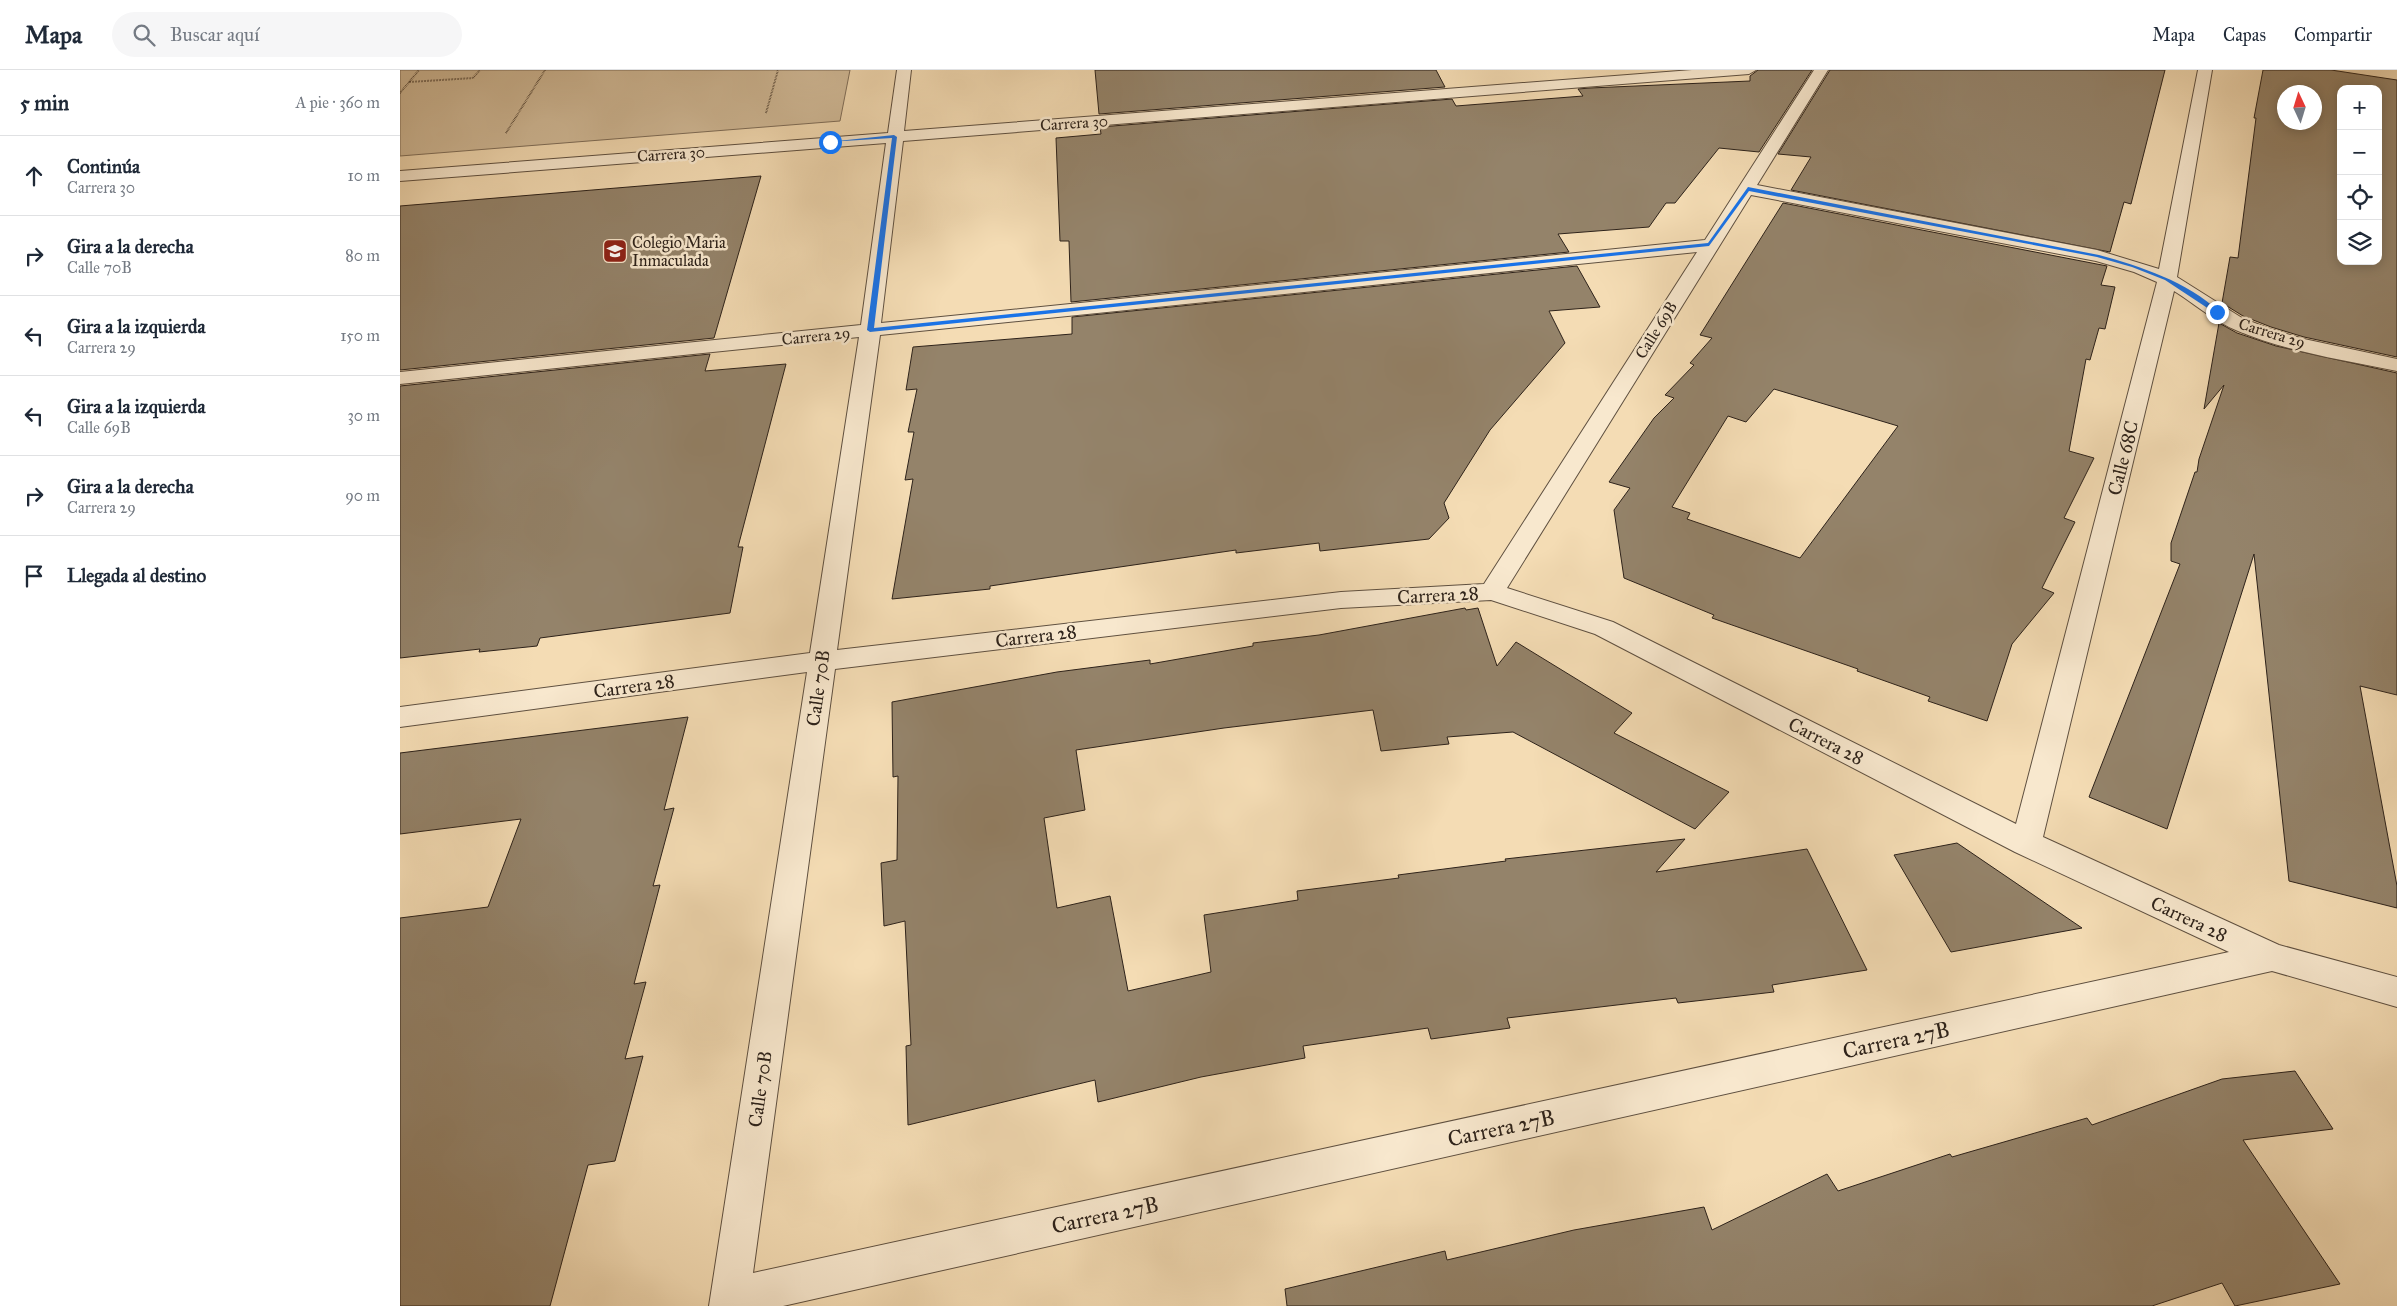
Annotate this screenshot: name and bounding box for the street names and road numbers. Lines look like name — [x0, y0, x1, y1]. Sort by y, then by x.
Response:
street label: Carrera 30 — [1039, 111, 1109, 135]
street label: Carrera 30 — [636, 142, 706, 166]
street label: Calle 69B — [1631, 298, 1681, 362]
street label: Carrera 29 — [2236, 314, 2308, 352]
street label: Carrera 29 — [781, 323, 851, 349]
street label: Calle 68C — [2103, 418, 2143, 498]
street label: Carrera 28 — [1397, 581, 1479, 609]
street label: Carrera 28 — [994, 620, 1078, 652]
street label: Calle 70B — [801, 648, 835, 728]
street label: Carrera 28 — [592, 669, 676, 703]
street label: Carrera 28 — [1784, 712, 1868, 770]
street label: Carrera 28 — [2147, 891, 2231, 947]
street label: Carrera 27B — [1840, 1016, 1952, 1064]
street label: Calle 70B — [743, 1049, 777, 1129]
street label: Carrera 27B — [1445, 1104, 1557, 1152]
street label: Carrera 27B — [1049, 1191, 1161, 1239]

